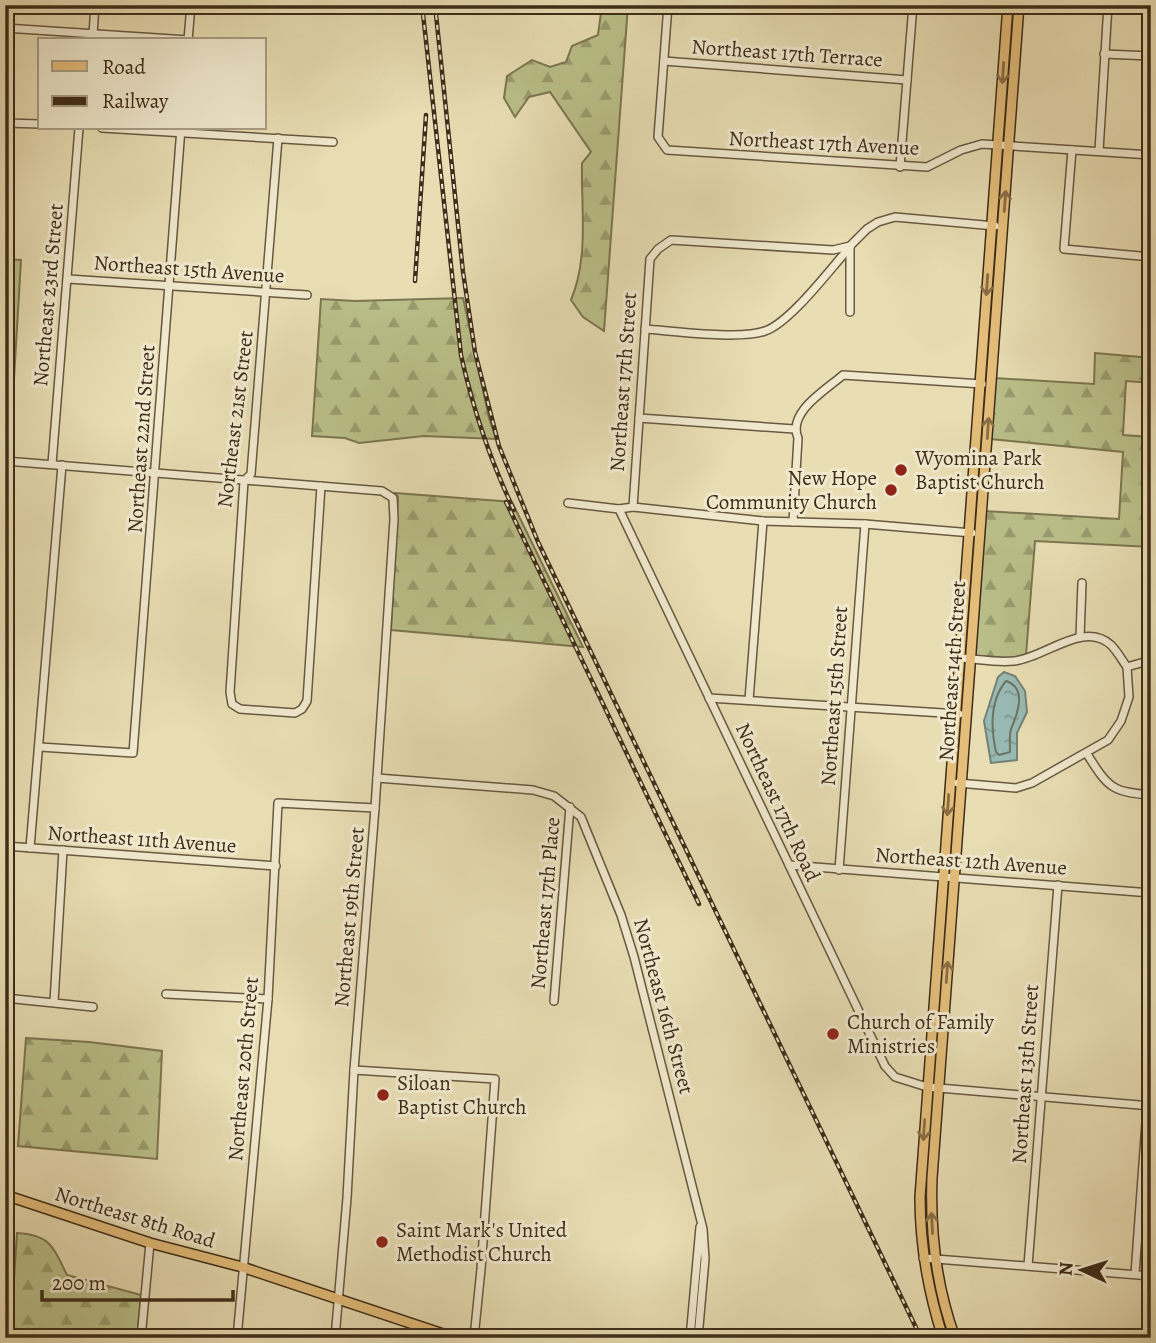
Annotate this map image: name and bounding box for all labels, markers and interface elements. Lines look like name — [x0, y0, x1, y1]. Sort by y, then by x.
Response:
street label: Northeast 17th Terrace — [690, 32, 884, 74]
legend — [38, 38, 266, 130]
text: Road — [102, 53, 146, 81]
one-way arrow — [996, 62, 1009, 84]
text: Railway — [102, 87, 169, 115]
street label: Northeast 17th Avenue — [728, 124, 920, 162]
one-way arrow — [998, 189, 1011, 212]
street label: Northeast 23rd Street — [26, 202, 70, 388]
street label: Northeast 15th Avenue — [93, 248, 285, 290]
one-way arrow — [980, 274, 993, 296]
street label: Northeast 17th Street — [603, 291, 643, 473]
street label: Northeast 21st Street — [210, 329, 260, 509]
street label: Northeast 22nd Street — [120, 344, 162, 534]
one-way arrow — [982, 417, 995, 439]
place label: Wyomina Park Baptist Church — [914, 444, 1044, 496]
marker: Wyomina Park Baptist Church — [893, 462, 909, 478]
place label: New Hope Community Church — [706, 464, 877, 516]
marker: New Hope Community Church — [883, 482, 899, 498]
street label: Northeast 14th Street — [932, 580, 972, 762]
street label: Northeast 15th Street — [814, 605, 854, 787]
street label: Northeast 17th Road — [729, 718, 827, 887]
one-way arrow — [942, 794, 955, 817]
street label: Northeast 17th Place — [524, 816, 566, 990]
street label: Northeast 11th Avenue — [47, 818, 237, 860]
street label: Northeast 19th Street — [327, 826, 371, 1008]
street label: Northeast 12th Avenue — [874, 840, 1068, 882]
street label: Northeast 16th Street — [627, 915, 701, 1097]
one-way arrow — [941, 961, 954, 984]
street label: Northeast 20th Street — [221, 975, 265, 1162]
street label: Northeast 13th Street — [1005, 983, 1045, 1165]
place label: Church of Family Ministries — [847, 1008, 995, 1060]
marker: Church of Family Ministries — [825, 1026, 841, 1042]
place label: Siloan Baptist Church — [397, 1069, 526, 1121]
marker: Siloan Baptist Church — [375, 1087, 391, 1103]
one-way arrow — [917, 1118, 930, 1141]
street label: Northeast 8th Road — [51, 1179, 219, 1255]
one-way arrow — [925, 1212, 938, 1235]
place label: Saint Mark's United Methodist Church — [396, 1216, 568, 1268]
marker: Saint Mark's United Methodist Church — [374, 1234, 390, 1250]
north arrow — [1048, 1234, 1118, 1304]
scale bar — [42, 1259, 233, 1303]
text: N — [1053, 1261, 1080, 1277]
text: 200 m — [52, 1269, 106, 1297]

